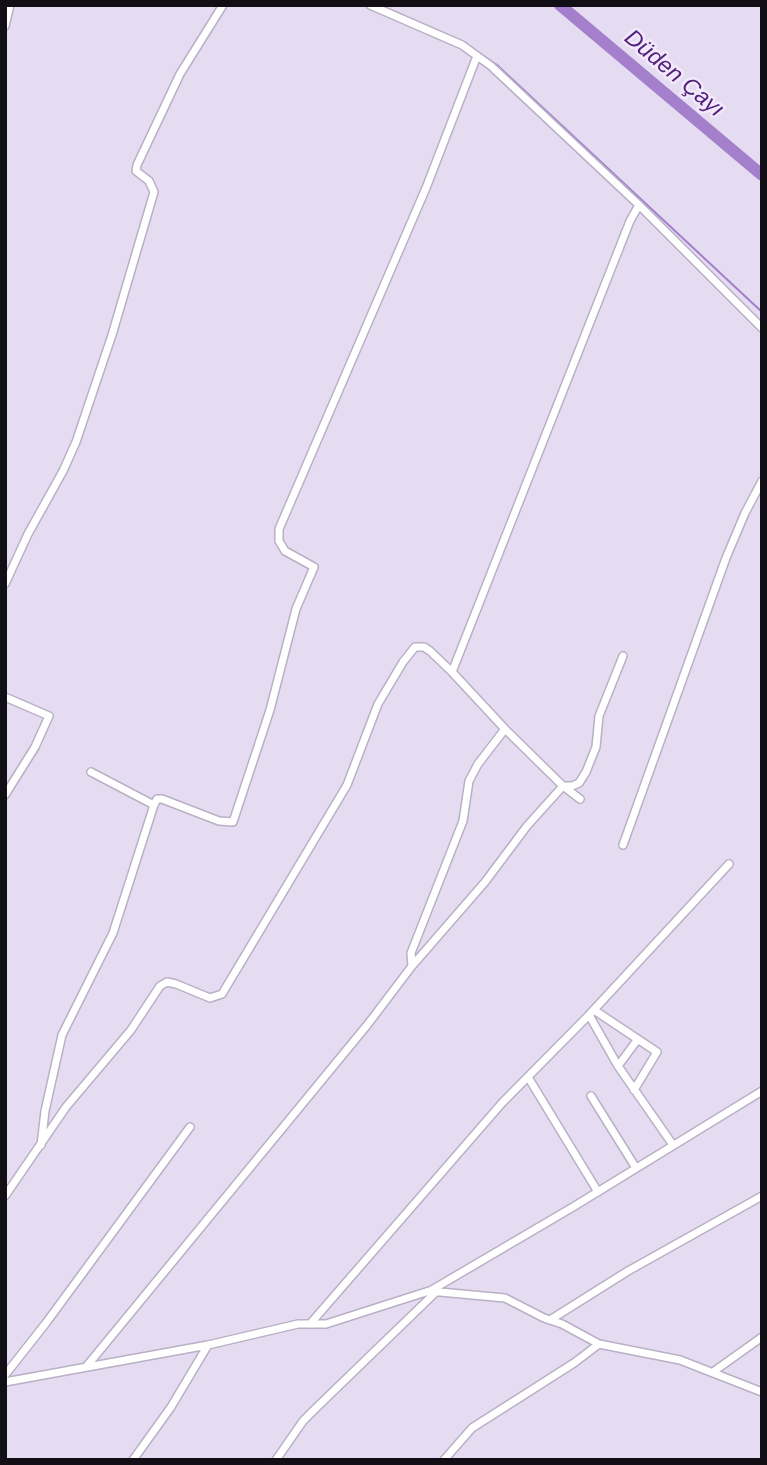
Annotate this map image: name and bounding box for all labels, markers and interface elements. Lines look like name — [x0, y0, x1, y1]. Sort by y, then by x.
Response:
water label: Düden Çayı — [619, 24, 729, 124]

